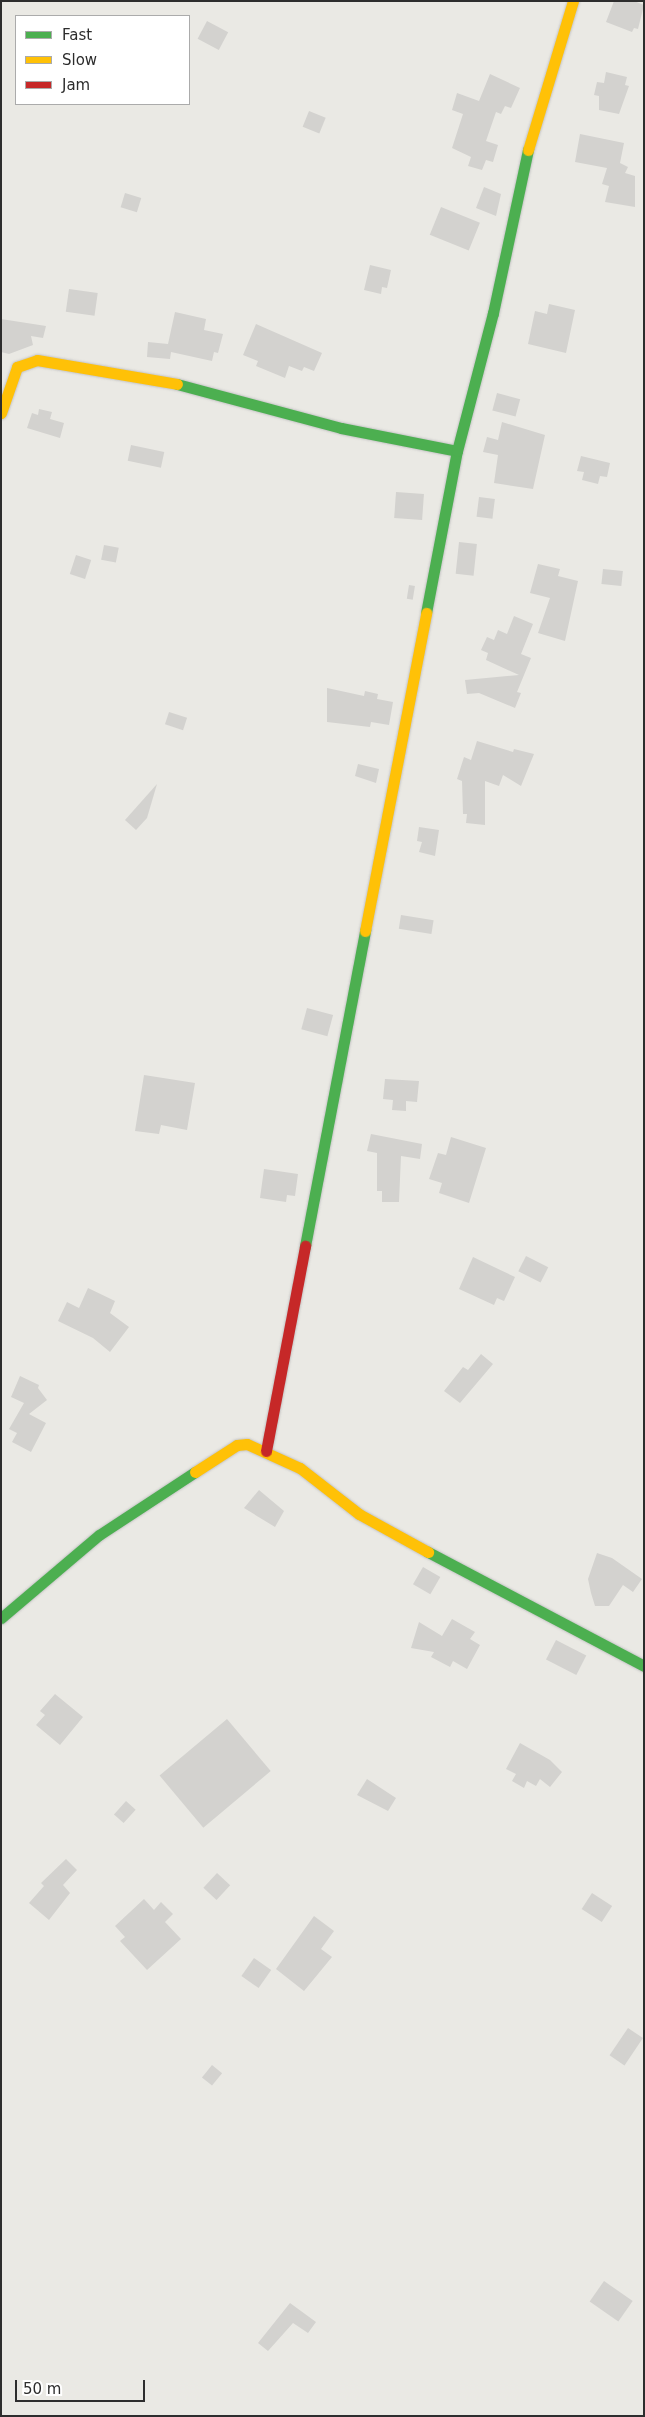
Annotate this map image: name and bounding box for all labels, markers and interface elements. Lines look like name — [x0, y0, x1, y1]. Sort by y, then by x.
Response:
legend — [15, 15, 190, 105]
text: Fast — [62, 26, 92, 44]
text: Slow — [62, 51, 97, 69]
text: Jam — [62, 76, 90, 94]
scale bar — [18, 2370, 148, 2402]
text: 50 m — [23, 2380, 61, 2398]

